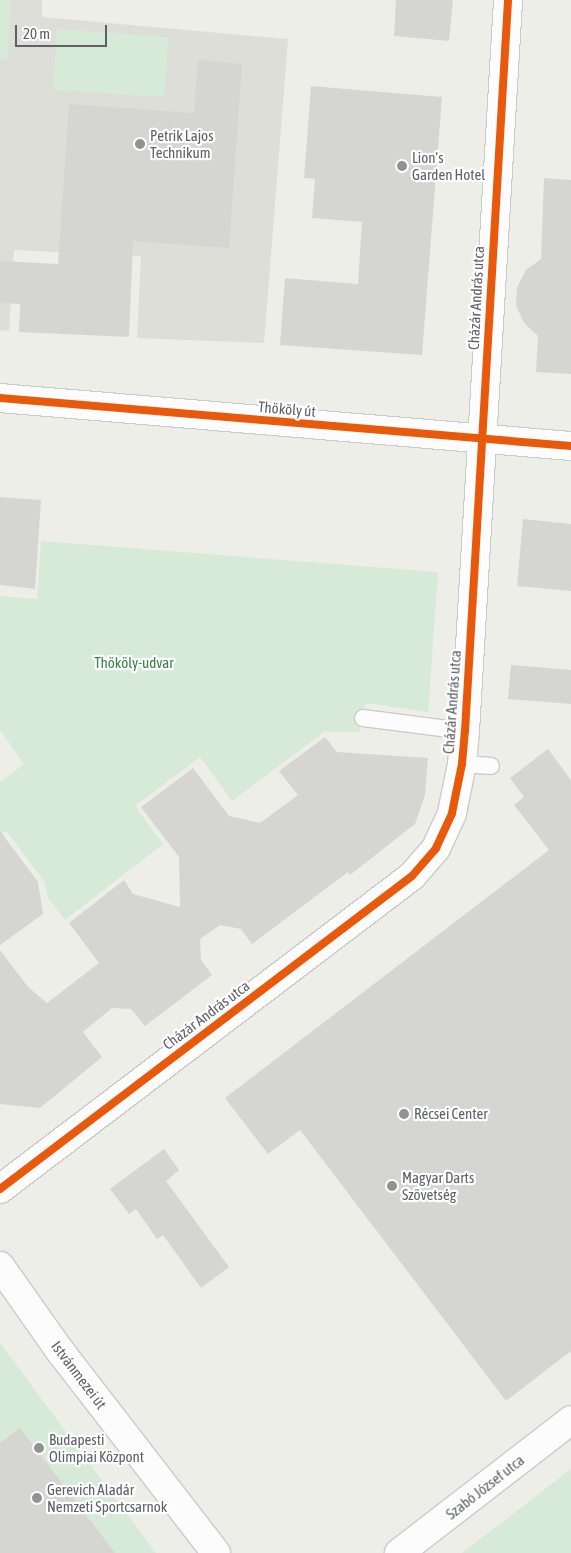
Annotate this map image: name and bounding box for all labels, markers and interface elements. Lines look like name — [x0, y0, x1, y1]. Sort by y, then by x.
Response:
scale bar — [18, 15, 110, 47]
text: 20 m — [23, 25, 50, 42]
place label: Petrik Lajos Technikum — [150, 126, 213, 161]
marker: Petrik Lajos Technikum — [134, 138, 146, 150]
place label: Lion’s Garden Hotel — [412, 148, 485, 183]
marker: Lion’s Garden Hotel — [396, 160, 408, 172]
street label: Cházár András utca — [464, 246, 488, 350]
street label: Thököly út — [258, 398, 316, 420]
street label: Cházár András utca — [439, 650, 465, 754]
park label: Thököly-udvar — [94, 654, 174, 672]
street label: Cházár András utca — [159, 977, 253, 1053]
place label: Récsei Center — [414, 1105, 488, 1123]
marker: Récsei Center — [398, 1108, 410, 1120]
place label: Magyar Darts Szövetség — [402, 1168, 474, 1203]
marker: Magyar Darts Szövetség — [386, 1180, 398, 1192]
street label: Istvánmezei út — [48, 1337, 110, 1413]
place label: Budapesti Olimpiai Központ — [49, 1430, 144, 1465]
marker: Budapesti Olimpiai Központ — [33, 1442, 45, 1454]
street label: Szabó József utca — [442, 1451, 528, 1523]
place label: Gerevich Aladár Nemzeti Sportcsarnok — [47, 1480, 167, 1515]
marker: Gerevich Aladár Nemzeti Sportcsarnok — [31, 1492, 43, 1504]

